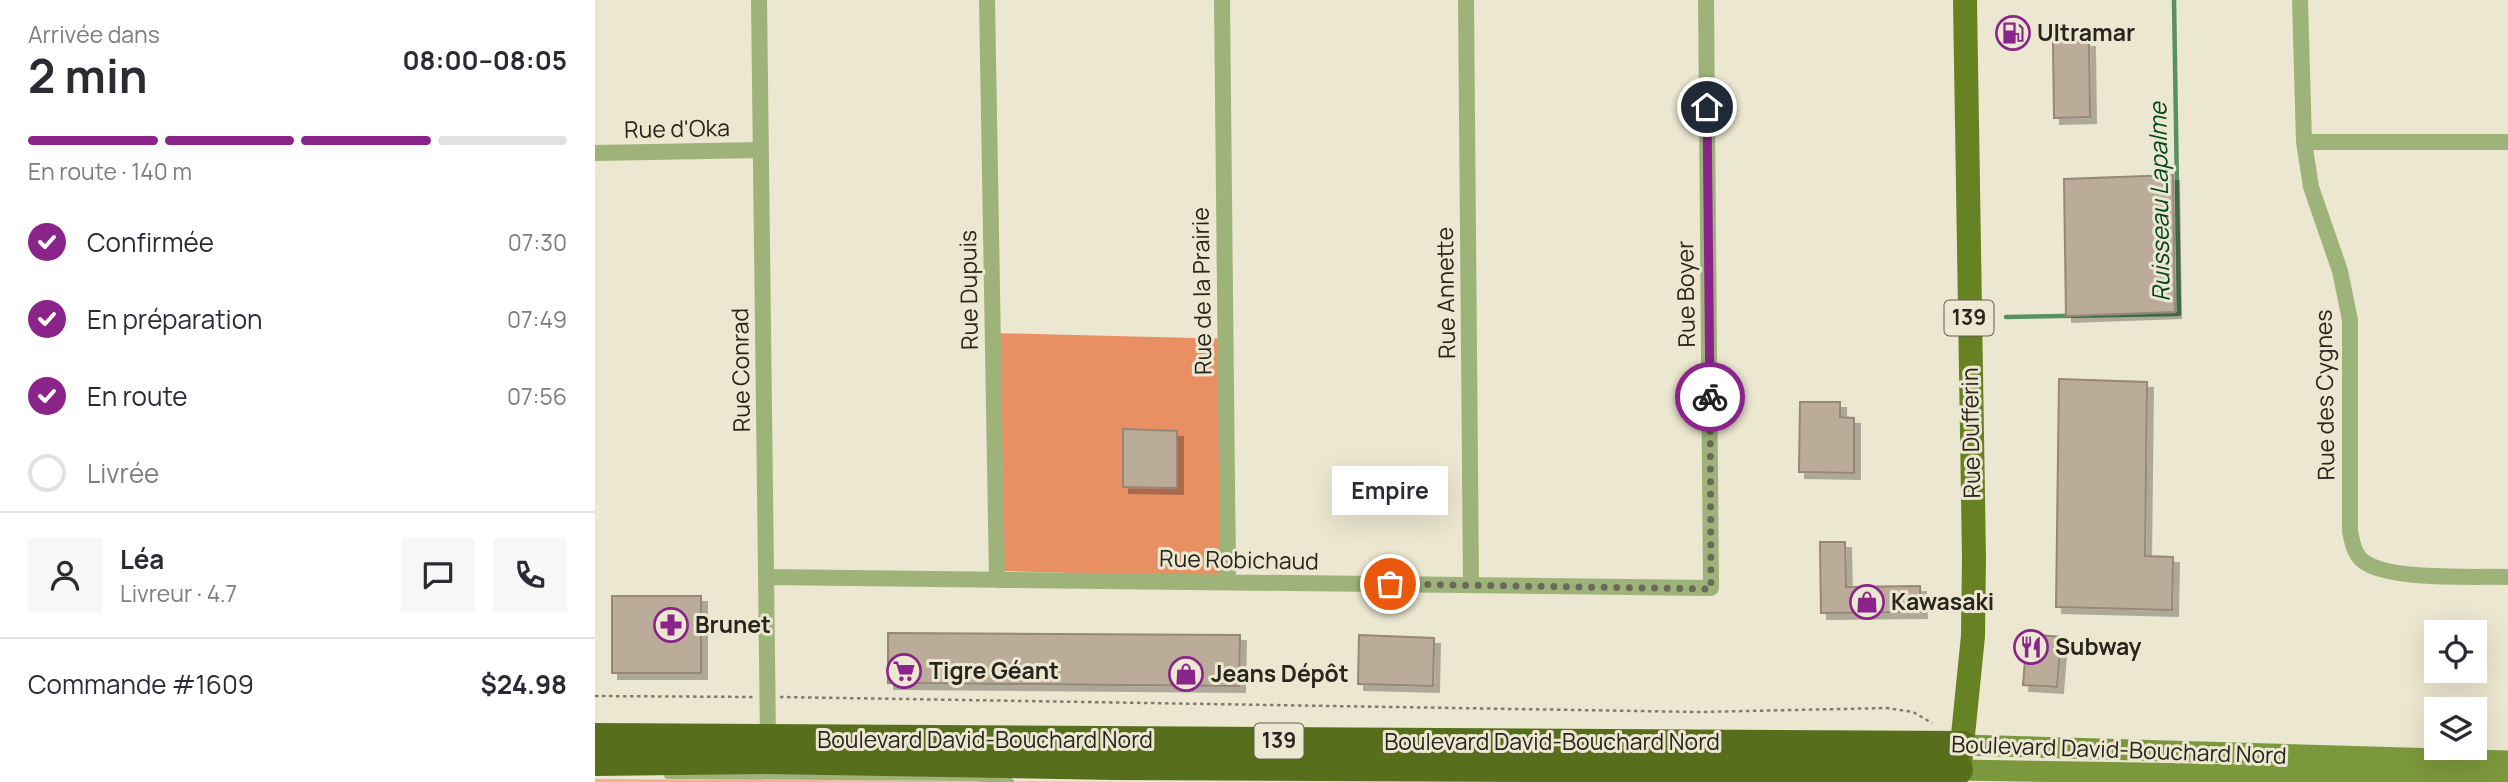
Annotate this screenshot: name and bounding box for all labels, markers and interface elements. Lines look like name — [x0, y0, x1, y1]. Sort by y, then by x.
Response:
fuel station icon: Ultramar — [1994, 14, 2032, 52]
place label: Ultramar — [2037, 16, 2135, 48]
text: Arrivée dans — [28, 18, 160, 50]
text: 08:00–08:05 — [403, 42, 567, 78]
text: 2 min — [28, 44, 148, 107]
pin — [1677, 77, 1737, 137]
icon: home — [1688, 88, 1726, 126]
water label: Ruisseau Lapalme — [2140, 100, 2177, 302]
street label: Rue d'Oka — [624, 111, 730, 145]
text: En route · 140 m — [28, 155, 192, 187]
street label: Rue de la Prairie — [1184, 207, 1218, 375]
icon: check — [28, 223, 66, 261]
text: Confirmée — [87, 224, 214, 260]
text: 07:30 — [508, 226, 567, 258]
street label: Rue Annette — [1428, 227, 1462, 359]
street label: Rue Dupuis — [951, 230, 985, 350]
street label: Rue Boyer — [1668, 240, 1702, 348]
icon: check — [28, 300, 66, 338]
road number: 139 — [1945, 300, 1993, 336]
text: En préparation — [87, 301, 262, 337]
text: 07:49 — [507, 303, 567, 335]
street label: Rue Conrad — [723, 308, 757, 432]
street label: Rue des Cygnes — [2307, 309, 2341, 481]
courier — [1675, 362, 1745, 432]
street label: Rue Dufferin — [1953, 367, 1987, 499]
icon: check — [28, 377, 66, 415]
text: En route — [87, 378, 188, 414]
icon: bike — [1691, 378, 1729, 416]
text: 07:56 — [507, 380, 567, 412]
text: Livrée — [87, 455, 159, 491]
callout: Empire — [1332, 465, 1448, 514]
text: Empire — [1351, 474, 1429, 506]
button: person — [28, 538, 102, 612]
button: chat — [401, 538, 475, 612]
button: phone — [493, 538, 567, 612]
text: Léa — [120, 541, 164, 577]
street label: Rue Robichaud — [1159, 542, 1319, 576]
pin — [1360, 554, 1420, 614]
icon: bag — [1371, 565, 1409, 603]
text: Livreur · 4.7 — [120, 577, 237, 609]
shop icon: Kawasaki — [1848, 583, 1886, 621]
place label: Kawasaki — [1891, 585, 1994, 617]
pharmacy icon: Brunet — [652, 606, 690, 644]
place label: Brunet — [695, 608, 771, 640]
map controls — [2424, 620, 2487, 760]
button: locate — [2424, 620, 2487, 683]
restaurant icon: Subway — [2012, 628, 2050, 666]
place label: Subway — [2055, 630, 2142, 662]
supermarket icon: Tigre Géant — [885, 652, 923, 690]
place label: Tigre Géant — [929, 654, 1059, 686]
shop icon: Jeans Dépôt — [1167, 655, 1205, 693]
place label: Jeans Dépôt — [1211, 657, 1349, 689]
text: Commande #1609 — [28, 666, 254, 702]
text: $24.98 — [480, 666, 567, 702]
button: layers — [2424, 697, 2487, 760]
street label: Boulevard David-Bouchard Nord — [817, 723, 1153, 755]
road number: 139 — [1255, 724, 1303, 758]
street label: Boulevard David-Bouchard Nord — [1384, 725, 1720, 757]
street label: Boulevard David-Bouchard Nord — [1951, 727, 2287, 771]

